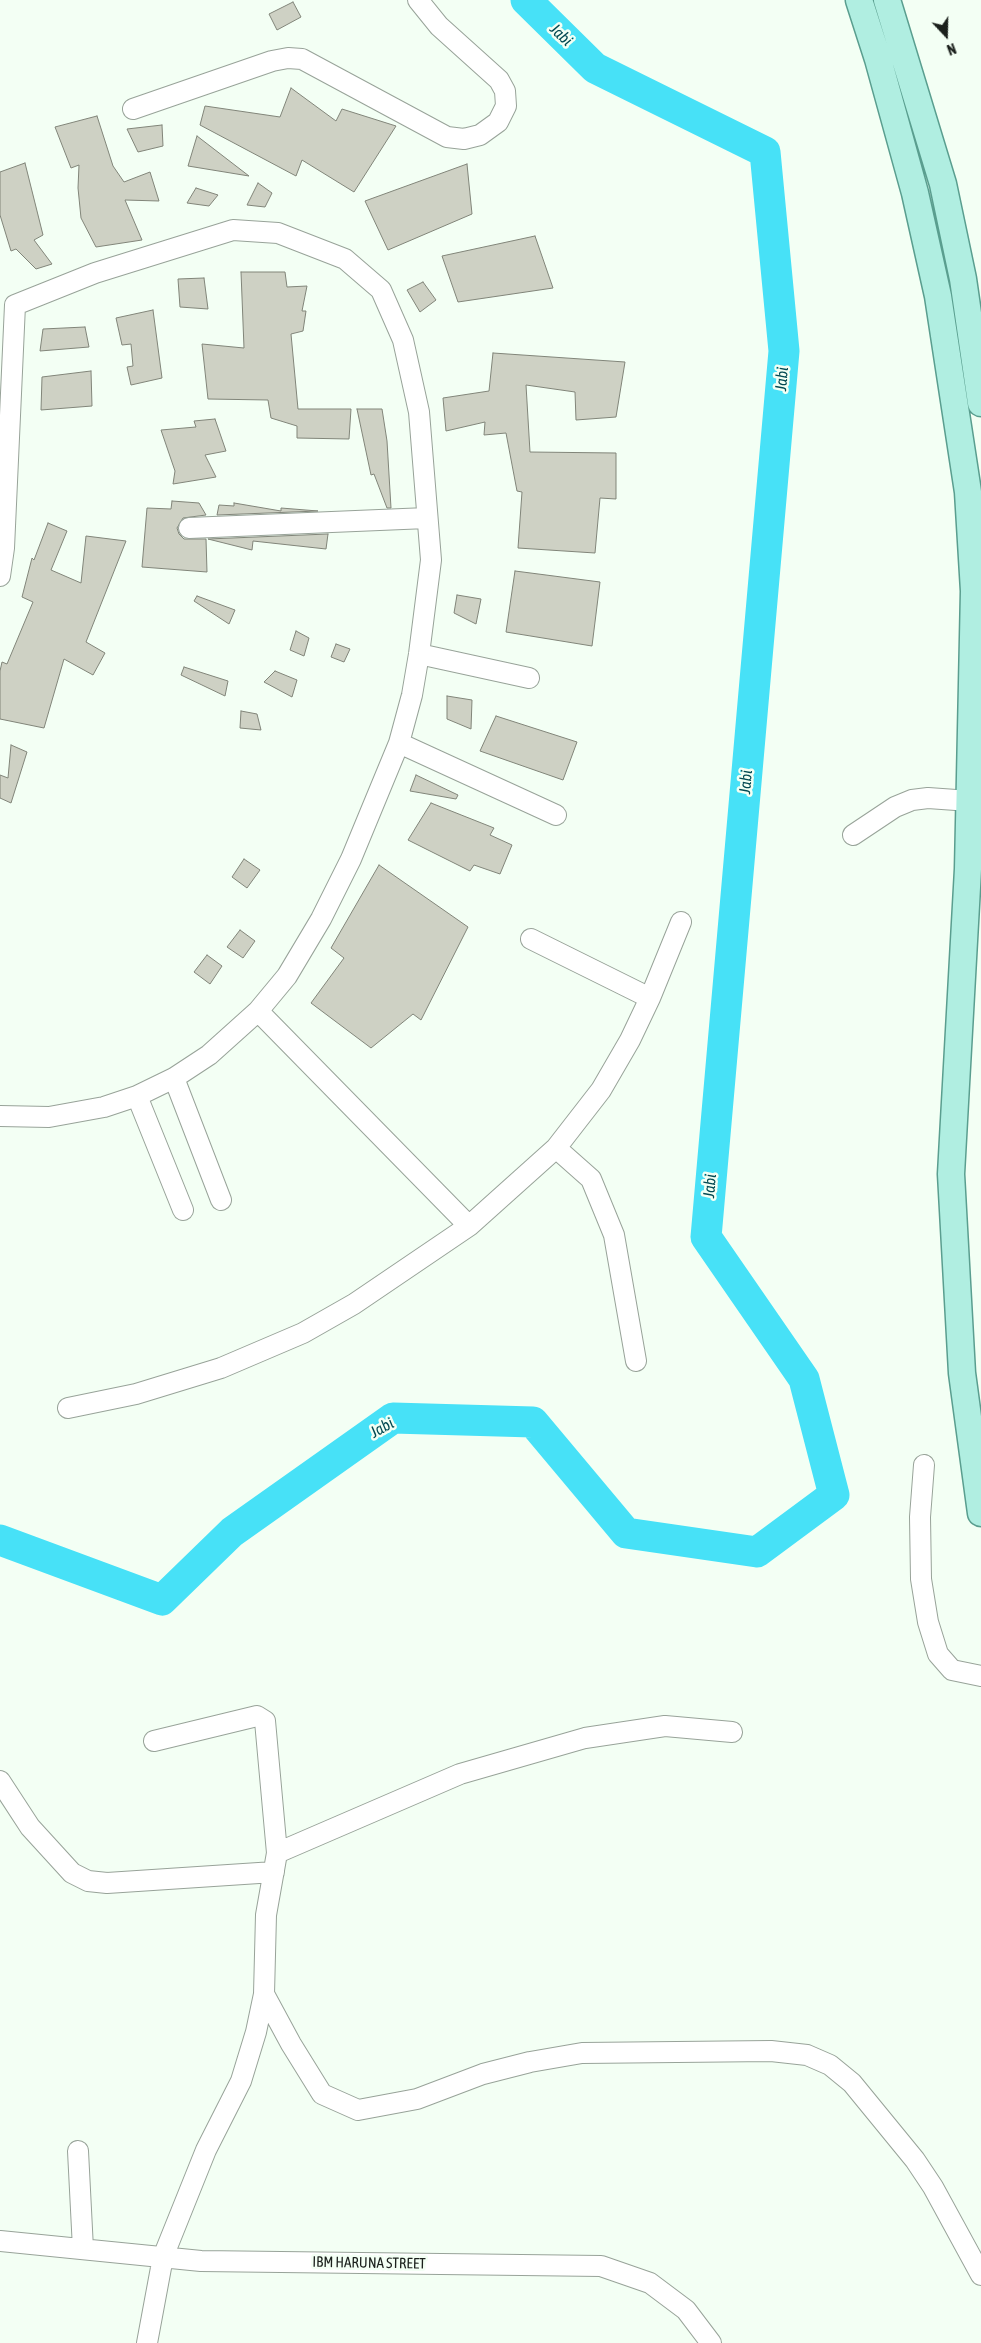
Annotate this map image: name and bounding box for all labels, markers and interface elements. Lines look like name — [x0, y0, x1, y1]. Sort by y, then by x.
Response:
north arrow — [921, 10, 971, 60]
water label: Jabi — [546, 20, 576, 50]
text: N — [945, 40, 958, 58]
water label: Jabi — [771, 366, 793, 392]
water label: Jabi — [735, 769, 757, 795]
water label: Jabi — [699, 1173, 721, 1199]
water label: Jabi — [367, 1414, 397, 1442]
street label: IBM HARUNA STREET — [312, 2253, 426, 2273]

